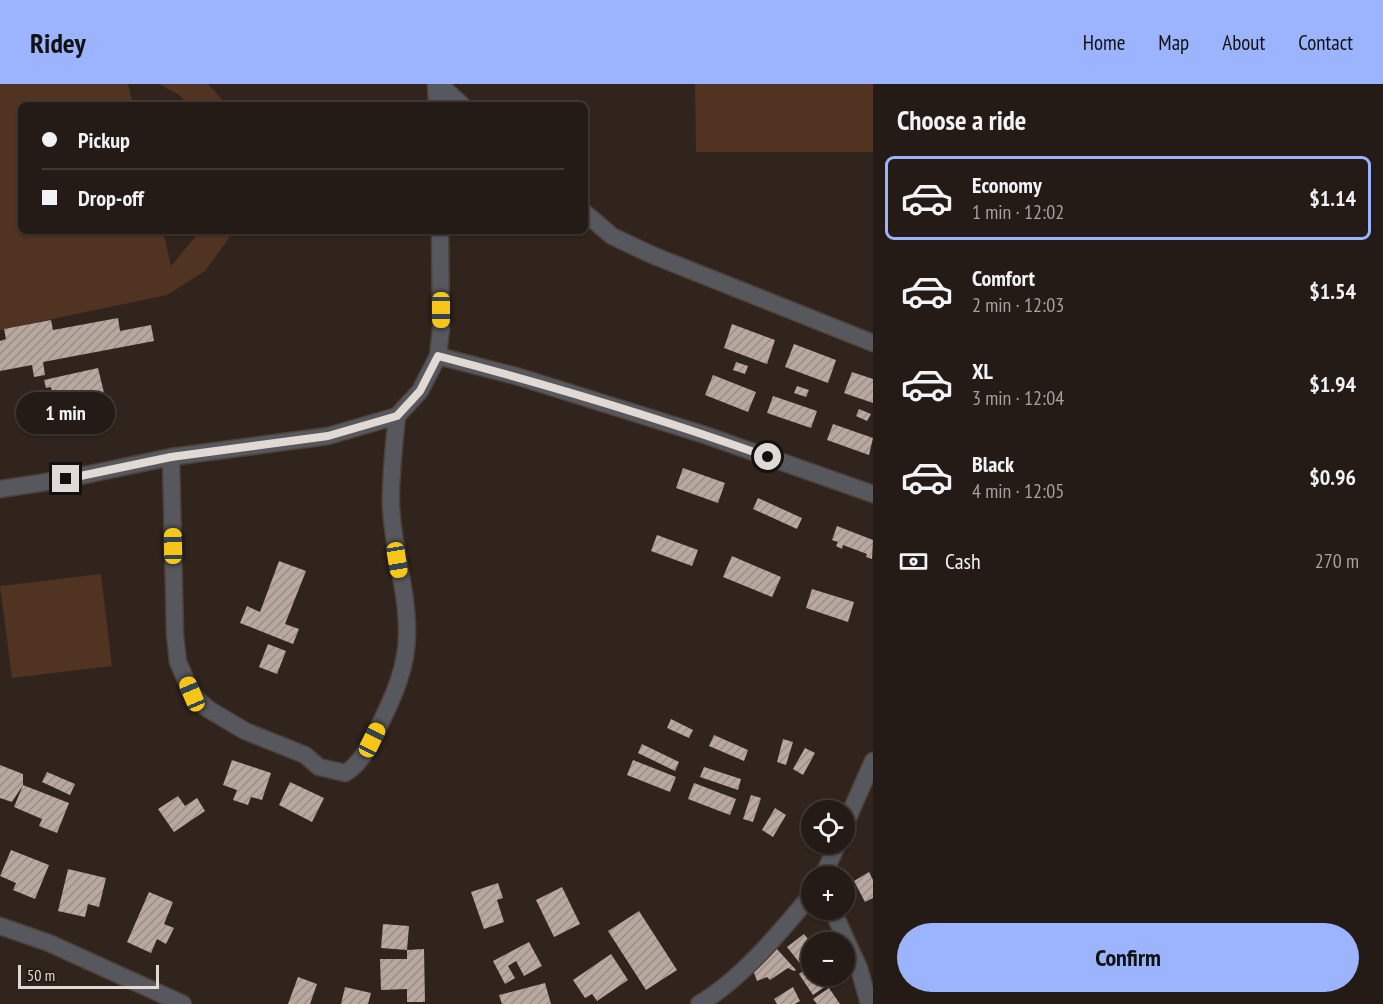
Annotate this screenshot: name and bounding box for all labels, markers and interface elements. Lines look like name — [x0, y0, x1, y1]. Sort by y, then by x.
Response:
text: Ridey — [30, 24, 86, 61]
text: Home — [1083, 29, 1125, 56]
text: Map — [1158, 29, 1189, 56]
text: About — [1222, 29, 1265, 56]
text: Contact — [1298, 29, 1353, 56]
text: Choose a ride — [897, 103, 1026, 137]
text: Pickup — [78, 126, 130, 154]
icon: car — [900, 171, 954, 225]
text: Economy — [972, 171, 1042, 199]
text: Drop-off — [78, 184, 144, 212]
text: $1.14 — [1309, 184, 1356, 212]
text: 1 min · 12:02 — [972, 199, 1064, 225]
icon: car — [900, 264, 954, 318]
text: Comfort — [972, 264, 1035, 292]
text: $1.54 — [1309, 277, 1356, 305]
car — [432, 292, 450, 328]
text: 2 min · 12:03 — [972, 292, 1064, 318]
icon: car — [900, 357, 954, 411]
text: XL — [972, 357, 993, 385]
text: $1.94 — [1309, 370, 1356, 398]
text: 3 min · 12:04 — [972, 385, 1064, 411]
callout: 1 min — [16, 392, 116, 434]
text: 1 min — [45, 400, 86, 426]
route start — [754, 443, 781, 470]
icon: car — [900, 450, 954, 504]
text: Black — [972, 450, 1014, 478]
text: $0.96 — [1309, 463, 1356, 491]
route end — [52, 465, 79, 492]
text: 4 min · 12:05 — [972, 478, 1064, 504]
car — [164, 528, 182, 564]
car — [385, 541, 409, 579]
icon: cash — [897, 545, 930, 578]
text: Cash — [945, 547, 981, 575]
text: 270 m — [1315, 548, 1359, 574]
car — [177, 674, 207, 714]
car — [356, 720, 388, 760]
map controls — [801, 800, 855, 986]
button: locate — [801, 800, 855, 854]
button: + — [801, 866, 855, 920]
button: Confirm — [897, 923, 1359, 992]
button: − — [801, 932, 855, 986]
scale bar — [18, 962, 159, 990]
text: 50 m — [27, 965, 55, 985]

